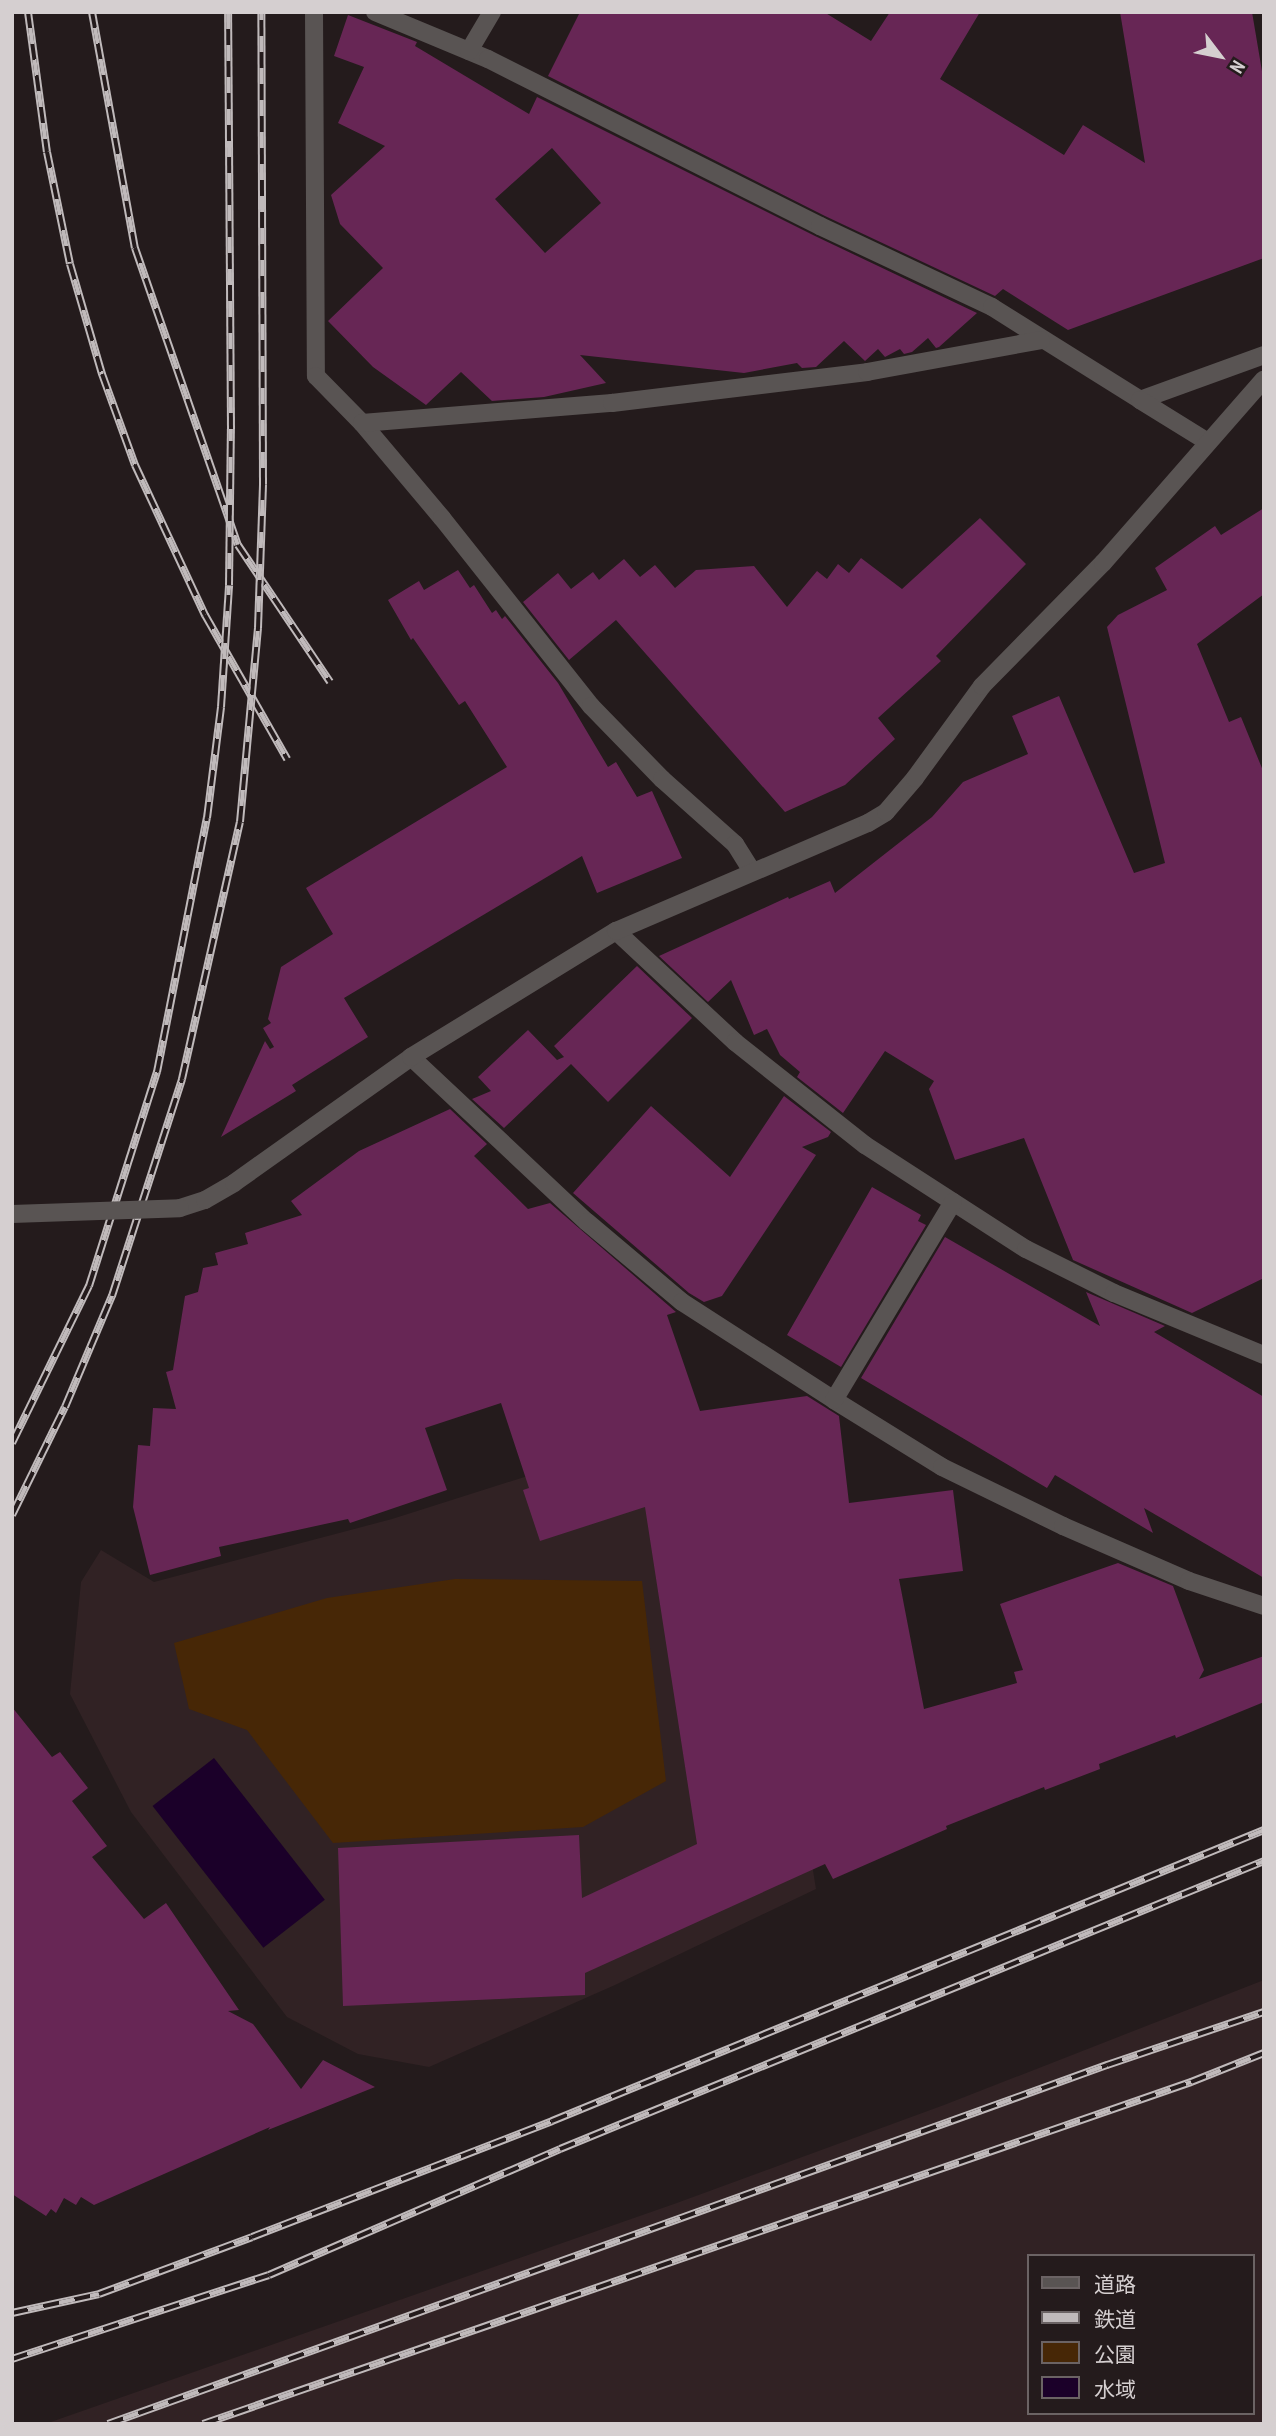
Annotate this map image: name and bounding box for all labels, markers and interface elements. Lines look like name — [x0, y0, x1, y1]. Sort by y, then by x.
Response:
north arrow — [1185, 21, 1255, 91]
text: N — [1225, 56, 1251, 78]
legend — [1028, 2254, 1255, 2415]
text: 道路 — [1094, 2271, 1136, 2298]
text: 鉄道 — [1094, 2306, 1136, 2333]
text: 公園 — [1094, 2341, 1136, 2368]
text: 水域 — [1094, 2376, 1136, 2403]

